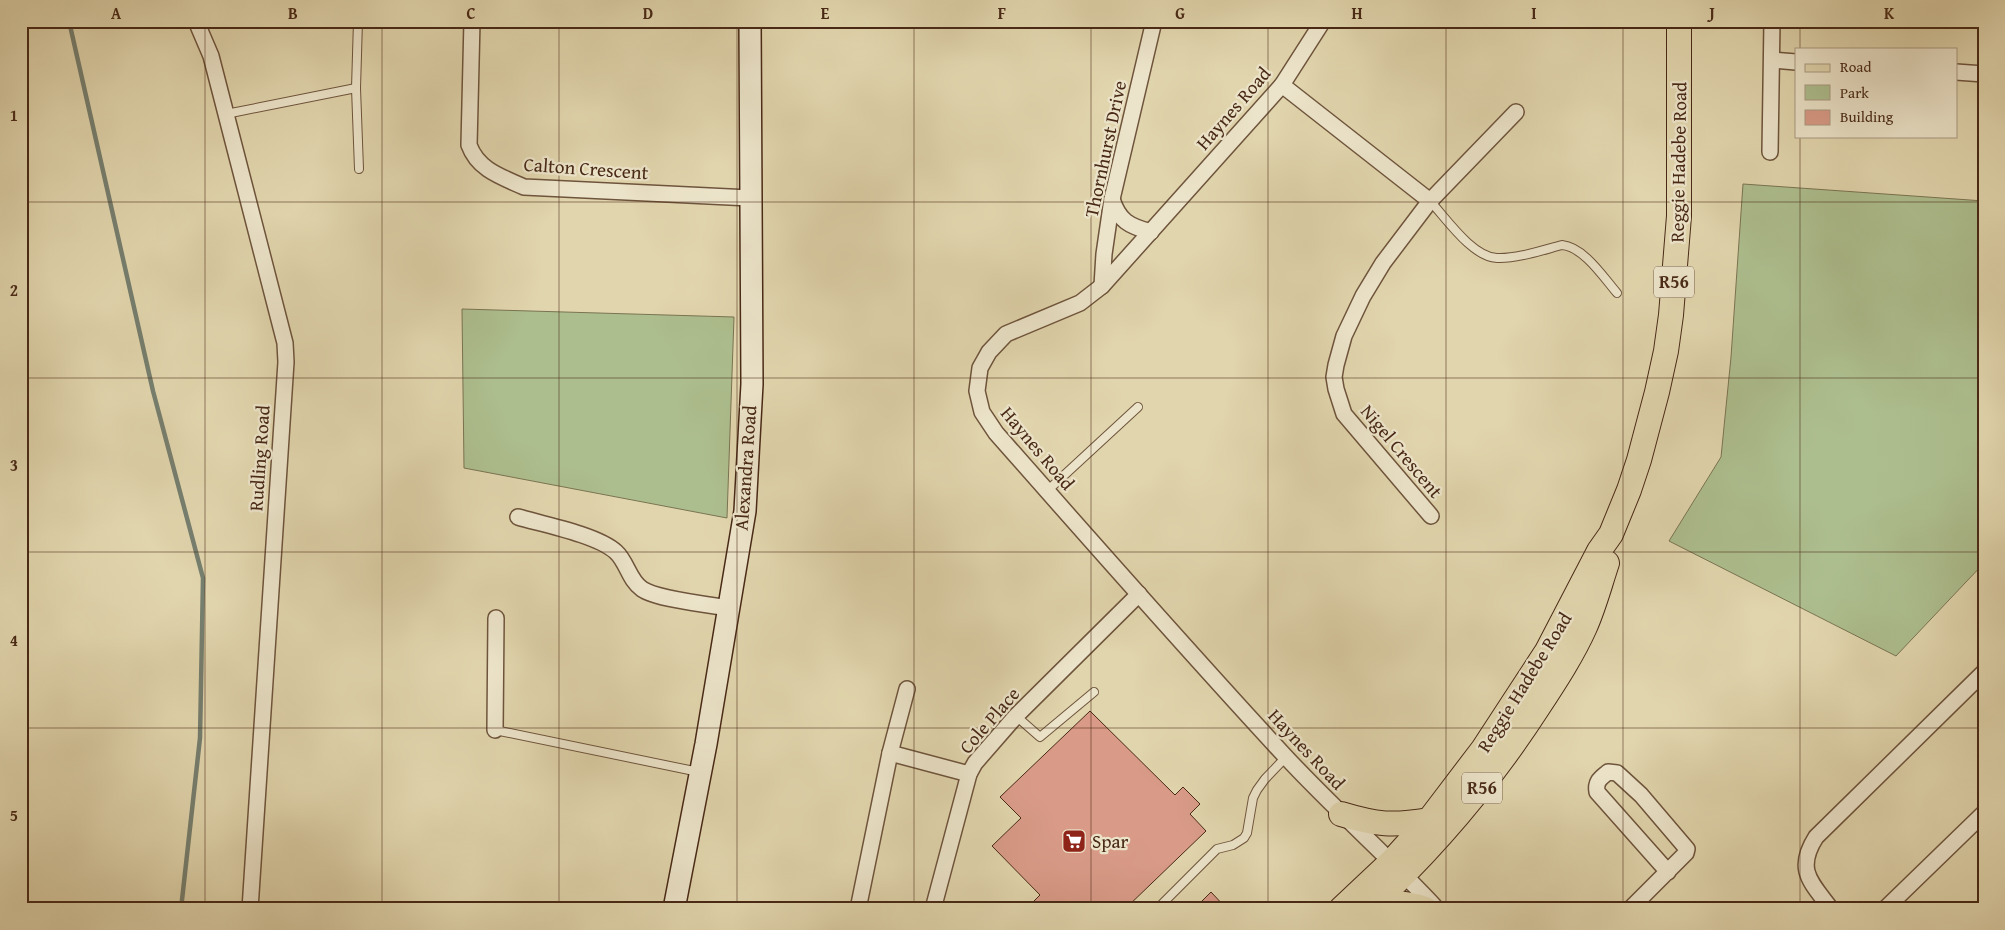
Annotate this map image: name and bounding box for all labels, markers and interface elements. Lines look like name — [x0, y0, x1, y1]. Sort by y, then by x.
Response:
text: A — [111, 1, 122, 25]
text: B — [288, 1, 298, 25]
text: C — [466, 1, 476, 25]
text: D — [643, 1, 653, 25]
text: E — [821, 1, 830, 25]
text: F — [998, 1, 1006, 25]
text: G — [1175, 1, 1185, 25]
text: H — [1351, 1, 1363, 25]
text: I — [1531, 1, 1537, 25]
text: J — [1706, 1, 1715, 25]
text: K — [1884, 1, 1895, 25]
legend — [1795, 48, 1958, 138]
text: Road — [1840, 56, 1871, 77]
street label: Haynes Road — [1189, 60, 1278, 156]
street label: Thornhurst Drive — [1077, 78, 1133, 220]
street label: Reggie Hadebe Road — [1663, 81, 1693, 242]
text: Park — [1840, 82, 1869, 103]
text: 1 — [10, 103, 18, 127]
text: Building — [1840, 106, 1894, 127]
street label: Calton Crescent — [523, 150, 650, 186]
road number: R56 — [1654, 266, 1694, 298]
text: 2 — [10, 278, 18, 302]
street label: Nigel Crescent — [1354, 398, 1450, 504]
street label: Haynes Road — [994, 400, 1082, 497]
street label: Rudling Road — [241, 403, 277, 512]
street label: Alexandra Road — [727, 404, 763, 532]
text: 3 — [10, 453, 18, 477]
street label: Reggie Hadebe Road — [1470, 606, 1579, 757]
text: 4 — [10, 628, 18, 652]
street label: Cole Place — [952, 680, 1026, 759]
street label: Haynes Road — [1262, 702, 1353, 797]
road number: R56 — [1462, 772, 1502, 804]
text: 5 — [10, 803, 18, 827]
place label: Spar — [1092, 827, 1129, 855]
supermarket icon: Spar — [1061, 828, 1087, 854]

